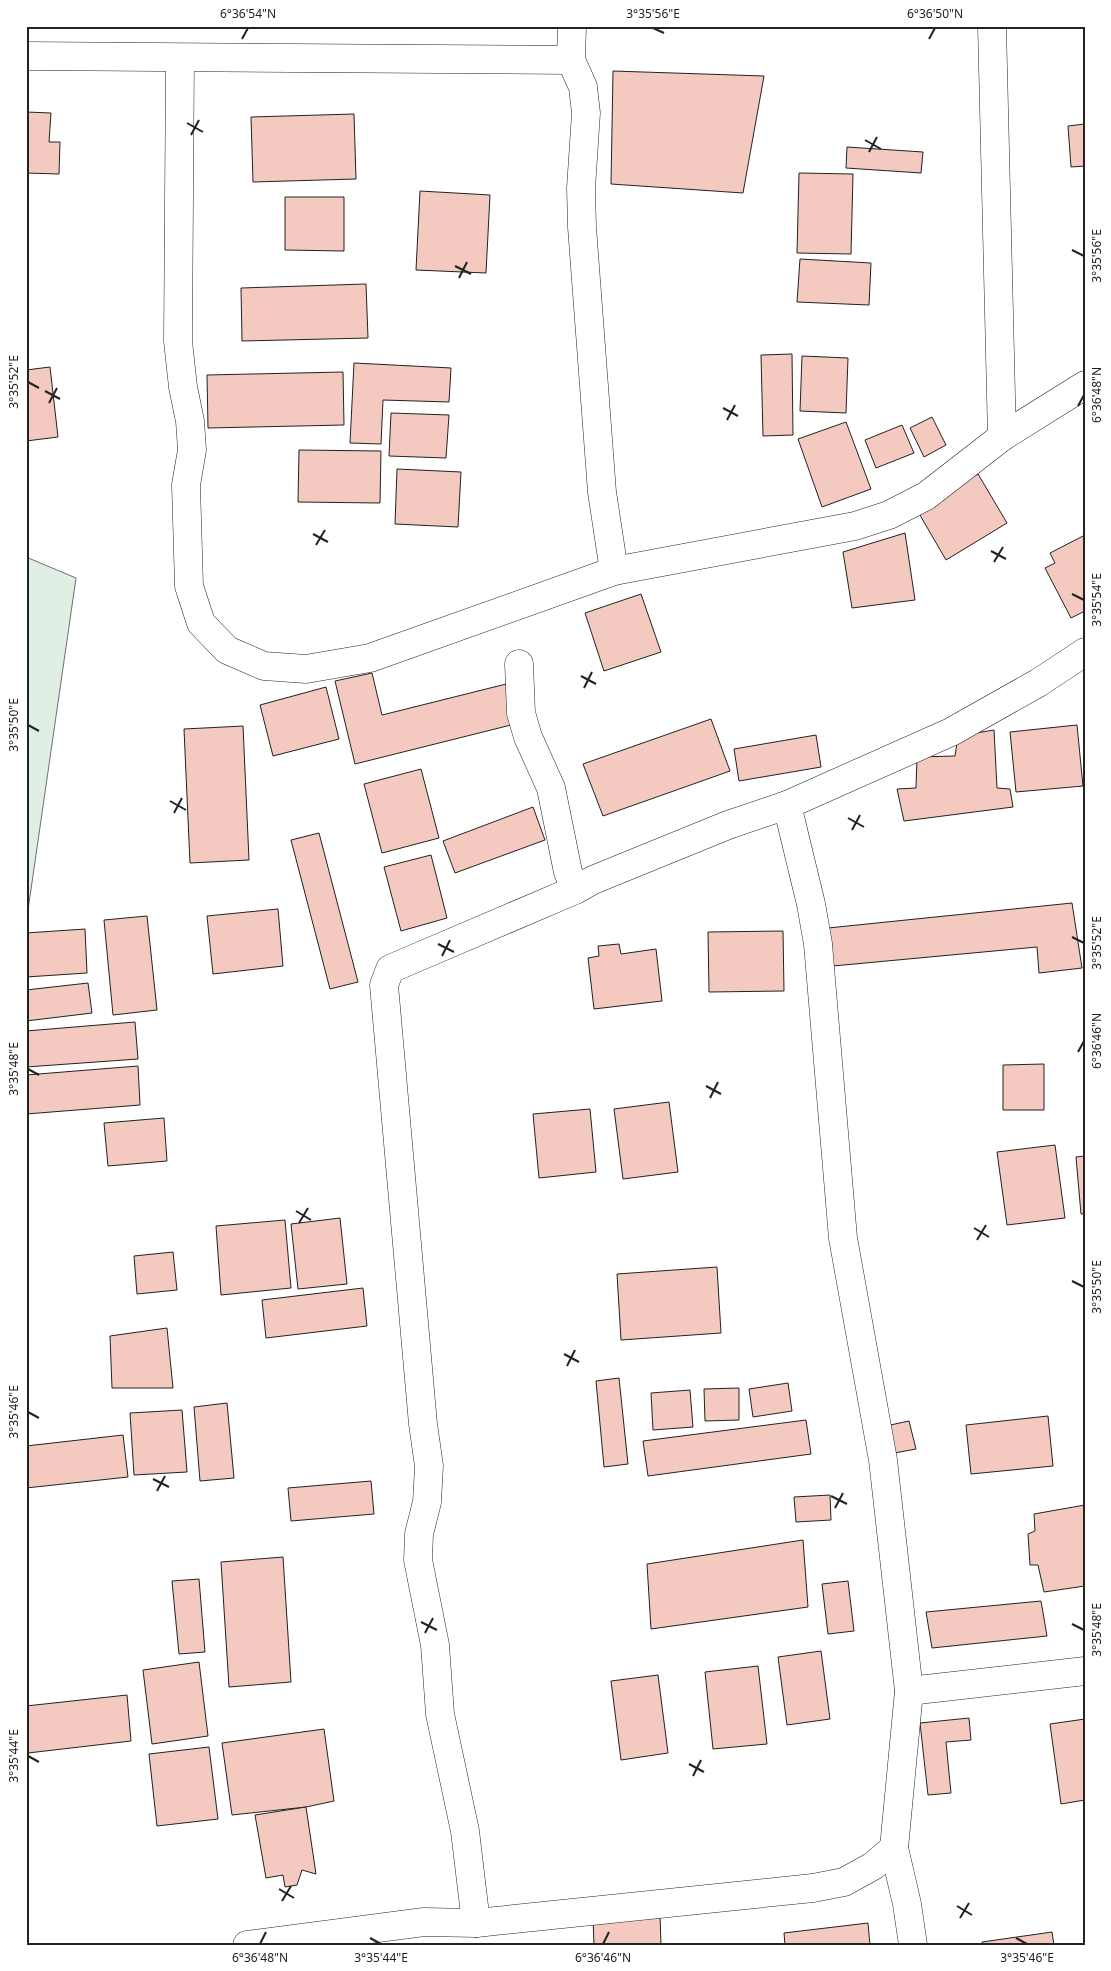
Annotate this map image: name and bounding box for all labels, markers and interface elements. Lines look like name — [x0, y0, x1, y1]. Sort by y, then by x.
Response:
text: 6°36'54"N — [220, 5, 276, 22]
text: 3°35'56"E — [626, 5, 680, 22]
text: 6°36'50"N — [907, 5, 963, 22]
text: 3°35'56"E — [1088, 229, 1105, 283]
text: 3°35'52"E — [5, 355, 22, 409]
text: 6°36'48"N — [1088, 367, 1105, 423]
text: 3°35'54"E — [1088, 573, 1105, 627]
text: 3°35'50"E — [5, 698, 22, 752]
text: 3°35'52"E — [1088, 916, 1105, 970]
text: 6°36'46"N — [1088, 1013, 1105, 1069]
text: 3°35'48"E — [5, 1042, 22, 1096]
text: 3°35'50"E — [1088, 1260, 1105, 1314]
text: 3°35'46"E — [5, 1385, 22, 1439]
text: 3°35'48"E — [1088, 1603, 1105, 1657]
text: 3°35'44"E — [5, 1729, 22, 1783]
text: 6°36'48"N — [232, 1949, 288, 1966]
text: 3°35'44"E — [354, 1949, 408, 1966]
text: 6°36'46"N — [575, 1949, 631, 1966]
text: 3°35'46"E — [1000, 1949, 1054, 1966]

